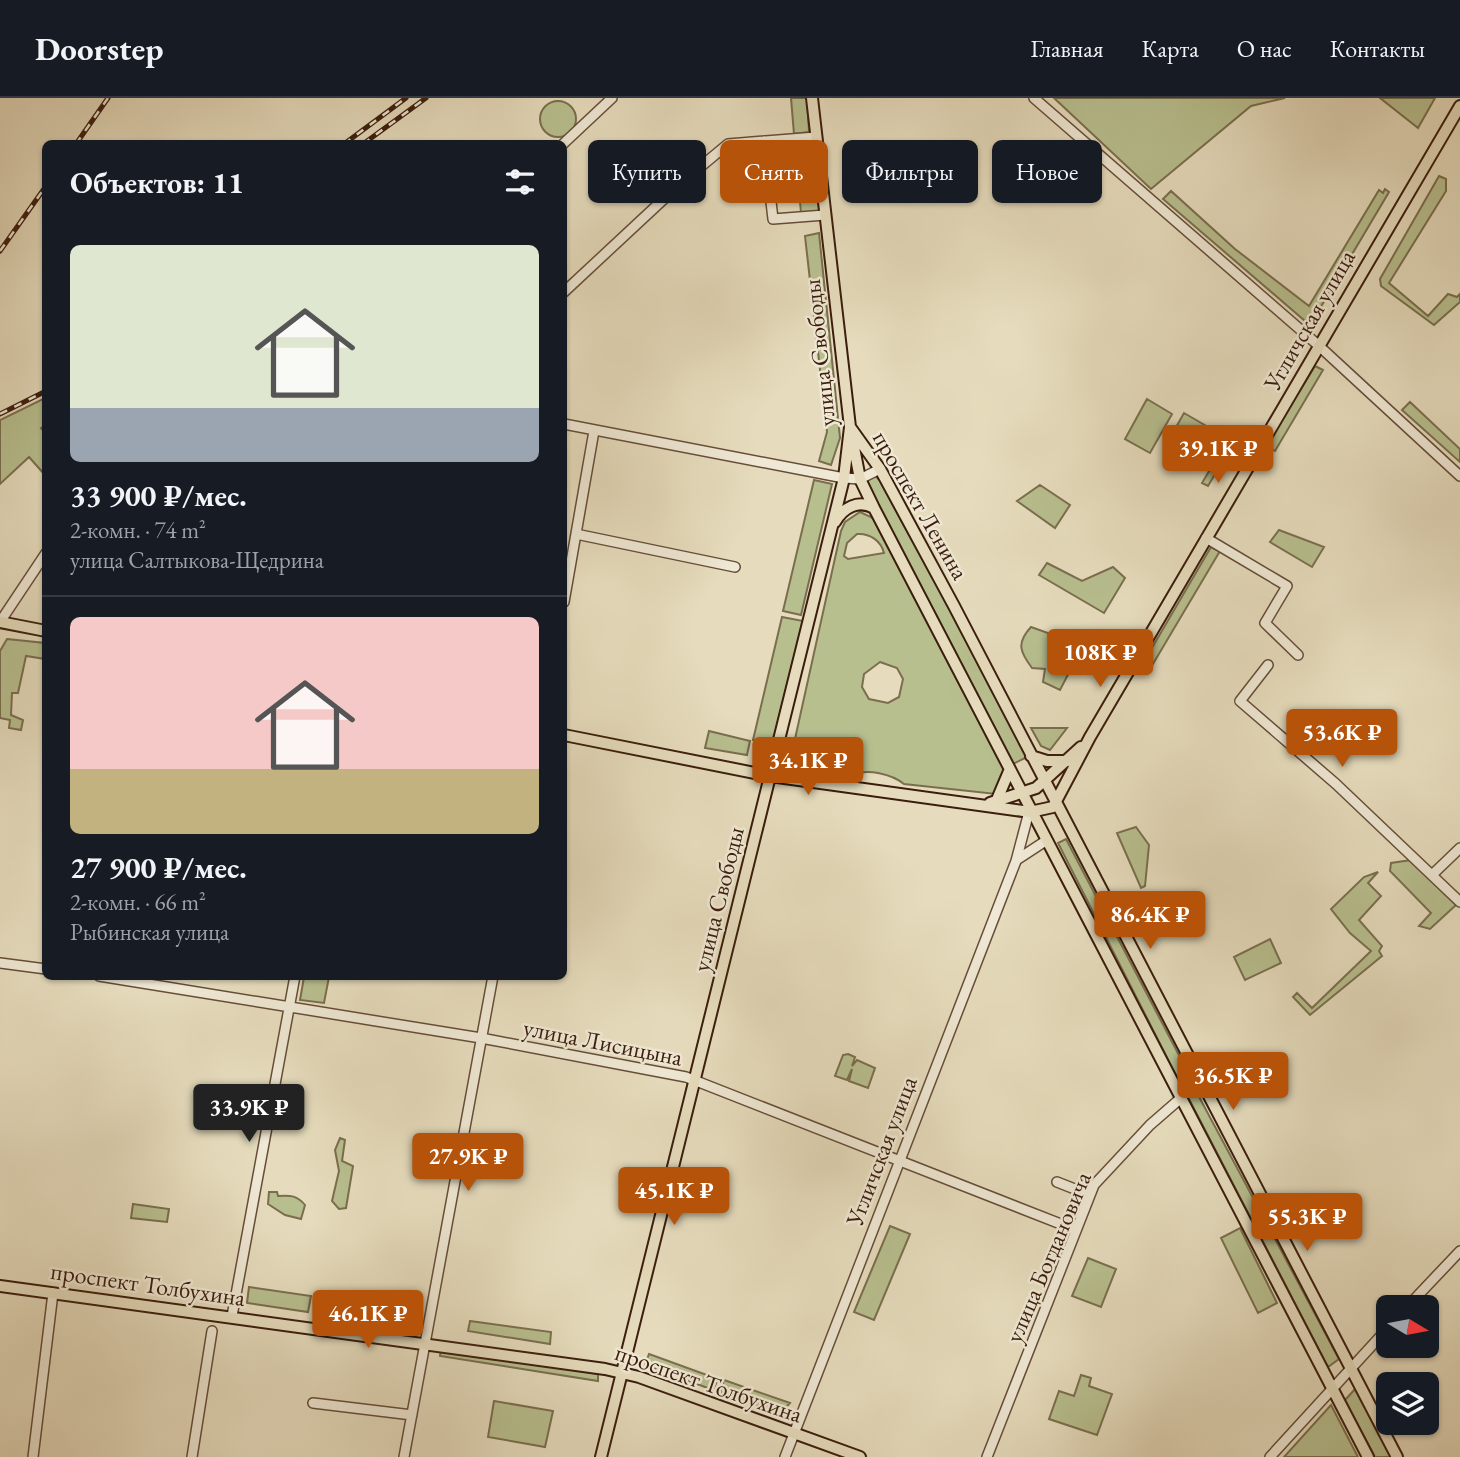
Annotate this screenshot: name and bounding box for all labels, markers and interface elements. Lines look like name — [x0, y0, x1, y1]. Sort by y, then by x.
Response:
text: Doorstep — [35, 27, 163, 70]
text: Главная — [1030, 33, 1104, 64]
text: Карта — [1142, 33, 1199, 64]
text: О нас — [1237, 33, 1292, 64]
text: Контакты — [1330, 33, 1425, 64]
chip: Купить — [588, 140, 706, 203]
chip: Снять — [720, 140, 828, 203]
chip: Фильтры — [842, 140, 978, 203]
chip: Новое — [992, 140, 1102, 203]
text: Объектов: 11 — [70, 163, 244, 202]
icon: filters — [501, 163, 539, 201]
street label: Угличская улица — [1256, 244, 1362, 397]
street label: улица Свободы — [796, 277, 842, 428]
icon: home — [242, 290, 368, 416]
street label: проспект Ленина — [866, 425, 976, 585]
pin: 39.1K ₽ — [1153, 426, 1283, 485]
text: 39.1K ₽ — [1178, 433, 1258, 463]
text: 33 900 ₽/мес. — [70, 476, 247, 515]
text: 2-комн. · 74 m² — [70, 515, 206, 545]
text: улица Салтыкова-Щедрина — [70, 545, 324, 575]
pin: 108K ₽ — [1043, 630, 1157, 689]
text: 108K ₽ — [1063, 637, 1137, 667]
icon: home — [242, 662, 368, 788]
pin: 53.6K ₽ — [1277, 710, 1407, 769]
text: 53.6K ₽ — [1302, 717, 1382, 747]
pin: 34.1K ₽ — [743, 738, 873, 797]
text: 34.1K ₽ — [768, 745, 848, 775]
street label: улица Свободы — [685, 823, 751, 975]
text: 27 900 ₽/мес. — [70, 848, 247, 887]
text: 2-комн. · 66 m² — [70, 887, 206, 917]
pin: 86.4K ₽ — [1085, 892, 1215, 951]
text: 86.4K ₽ — [1110, 899, 1190, 929]
text: Рыбинская улица — [70, 917, 229, 947]
street label: улица Лисицына — [521, 1011, 686, 1073]
pin: 36.5K ₽ — [1168, 1052, 1298, 1112]
text: 36.5K ₽ — [1193, 1060, 1273, 1090]
street label: Угличская улица — [838, 1071, 924, 1231]
pin: 33.9K ₽ — [184, 1084, 314, 1144]
text: 33.9K ₽ — [209, 1092, 289, 1122]
pin: 27.9K ₽ — [403, 1134, 533, 1193]
text: 27.9K ₽ — [428, 1141, 508, 1171]
street label: улица Богдановича — [998, 1166, 1098, 1347]
pin: 45.1K ₽ — [609, 1168, 739, 1227]
text: 45.1K ₽ — [634, 1175, 714, 1205]
pin: 55.3K ₽ — [1242, 1194, 1372, 1253]
text: 55.3K ₽ — [1267, 1201, 1347, 1231]
street label: проспект Толбухина — [49, 1255, 248, 1313]
pin: 46.1K ₽ — [303, 1290, 433, 1350]
north arrow — [1376, 1295, 1438, 1358]
map controls — [1376, 1295, 1439, 1435]
text: 46.1K ₽ — [328, 1298, 408, 1328]
street label: проспект Толбухина — [611, 1336, 807, 1430]
button: layers — [1376, 1372, 1439, 1435]

